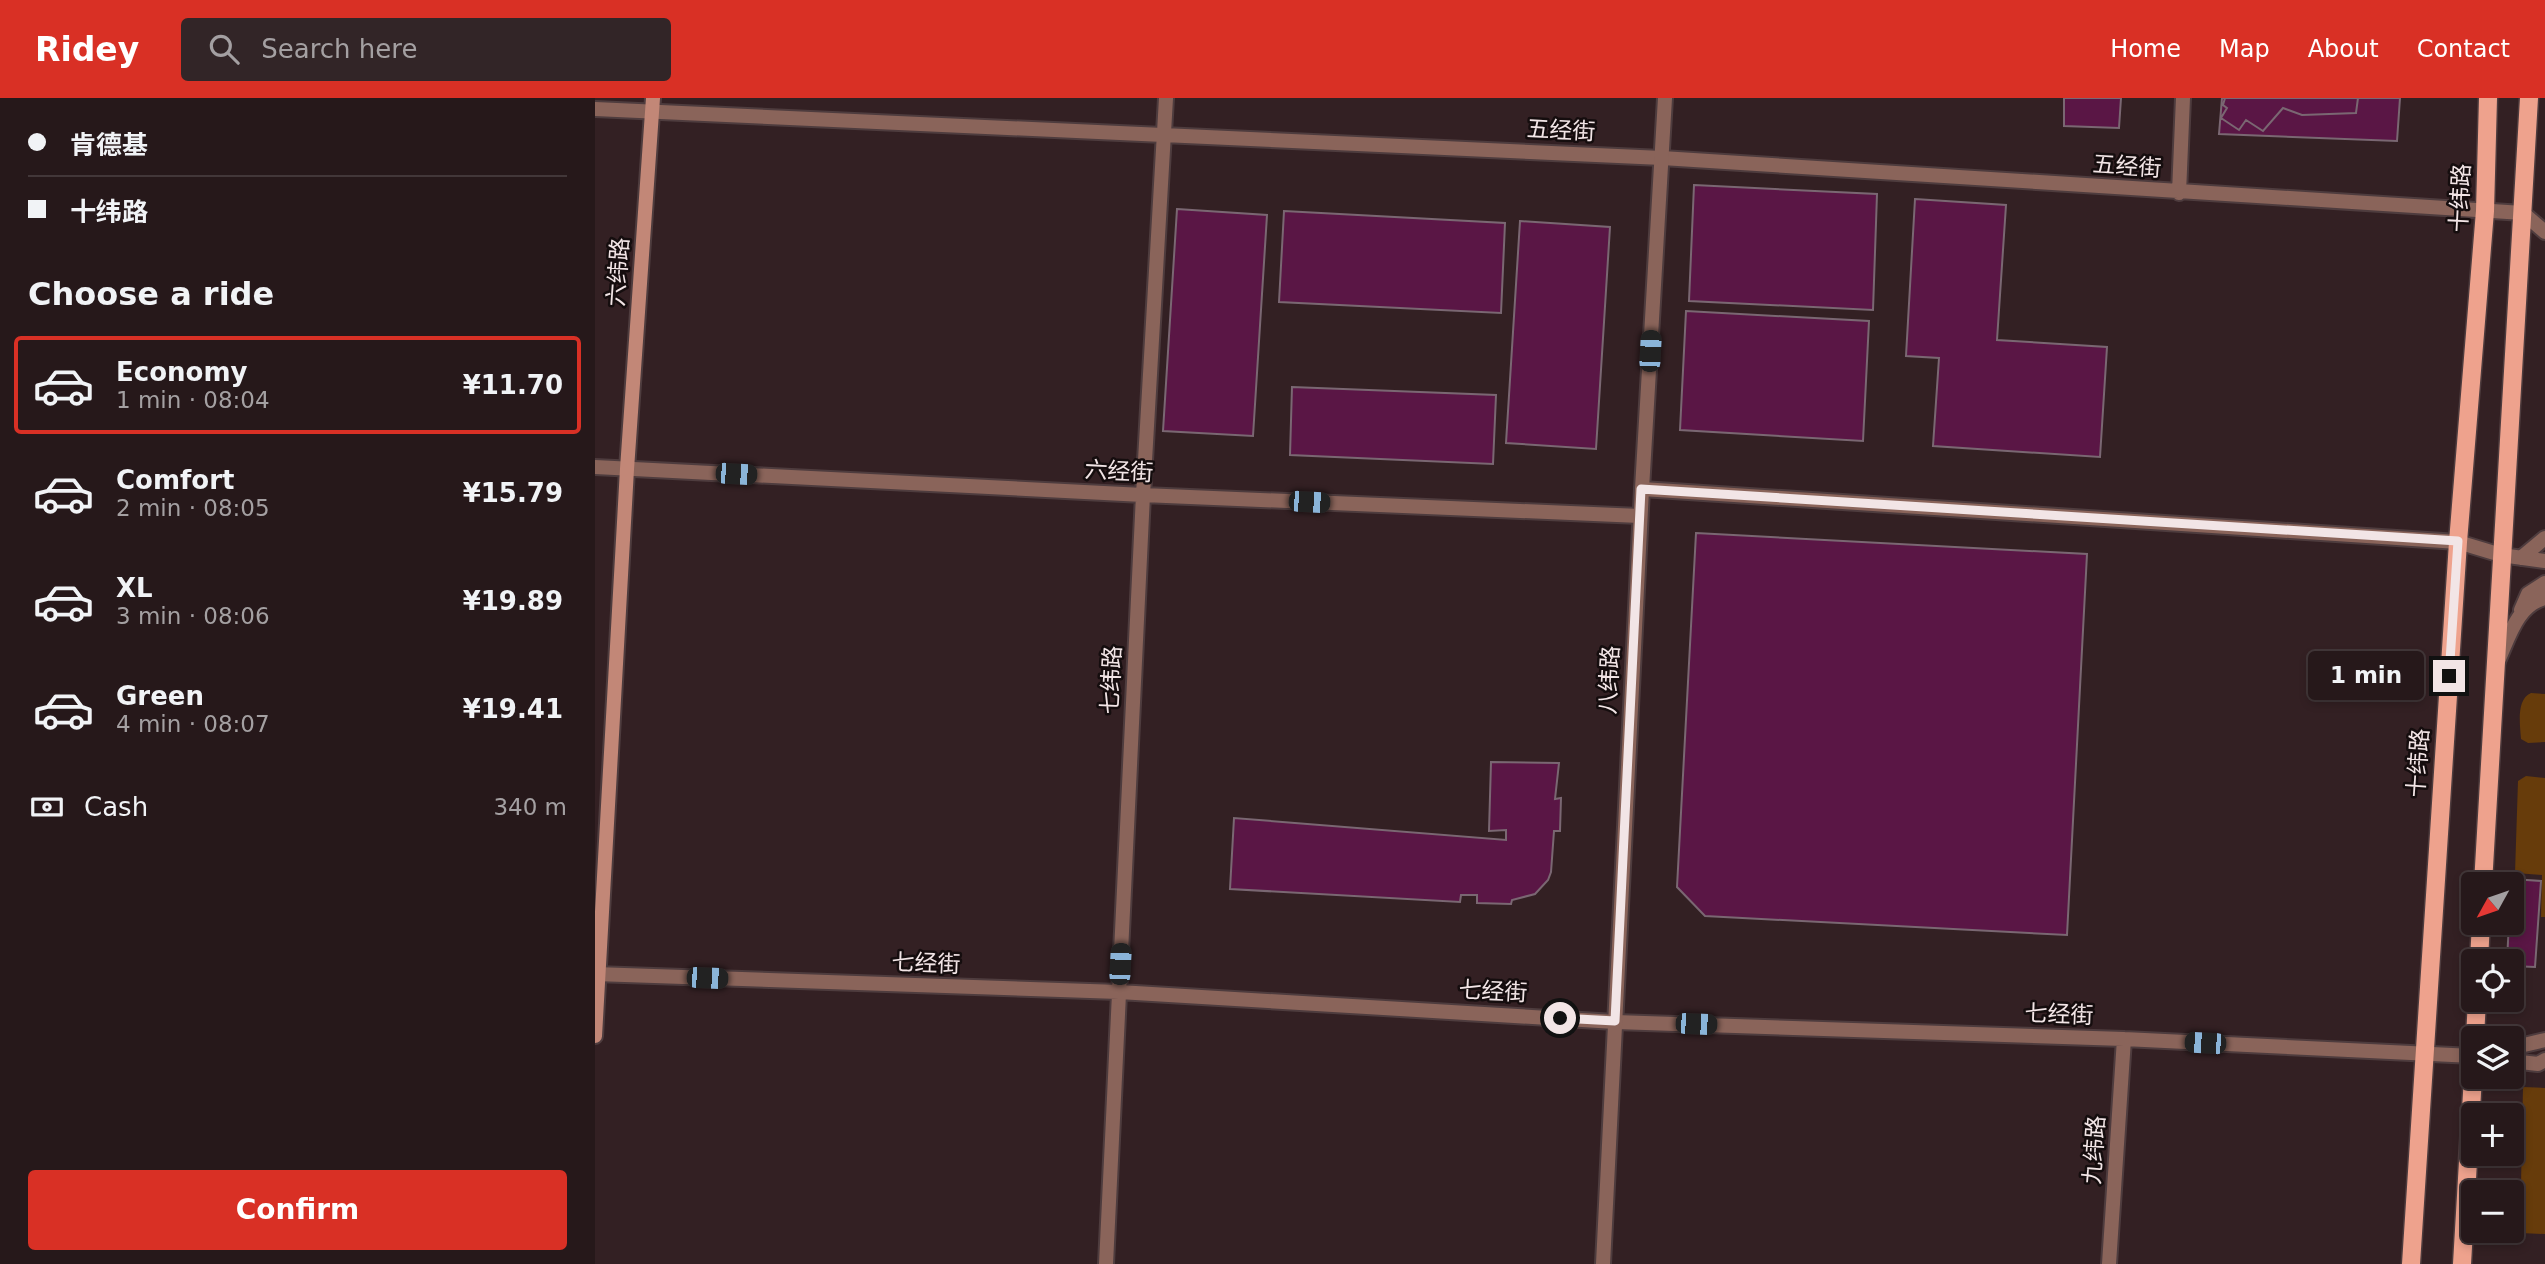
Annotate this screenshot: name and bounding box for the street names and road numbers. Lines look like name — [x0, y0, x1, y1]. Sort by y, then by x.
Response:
street label: 五经街 — [1526, 115, 1596, 145]
street label: 五经街 — [2092, 151, 2162, 181]
street label: 十纬路 — [2445, 163, 2475, 233]
street label: 六纬路 — [603, 237, 633, 307]
street label: 六经街 — [1084, 456, 1154, 486]
street label: 七纬路 — [1096, 645, 1126, 715]
street label: 八纬路 — [1594, 645, 1624, 715]
street label: 十纬路 — [2403, 728, 2433, 798]
street label: 七经街 — [891, 949, 961, 977]
street label: 七经街 — [1458, 976, 1528, 1006]
street label: 七经街 — [2024, 1000, 2094, 1028]
street label: 九纬路 — [2079, 1115, 2109, 1185]

